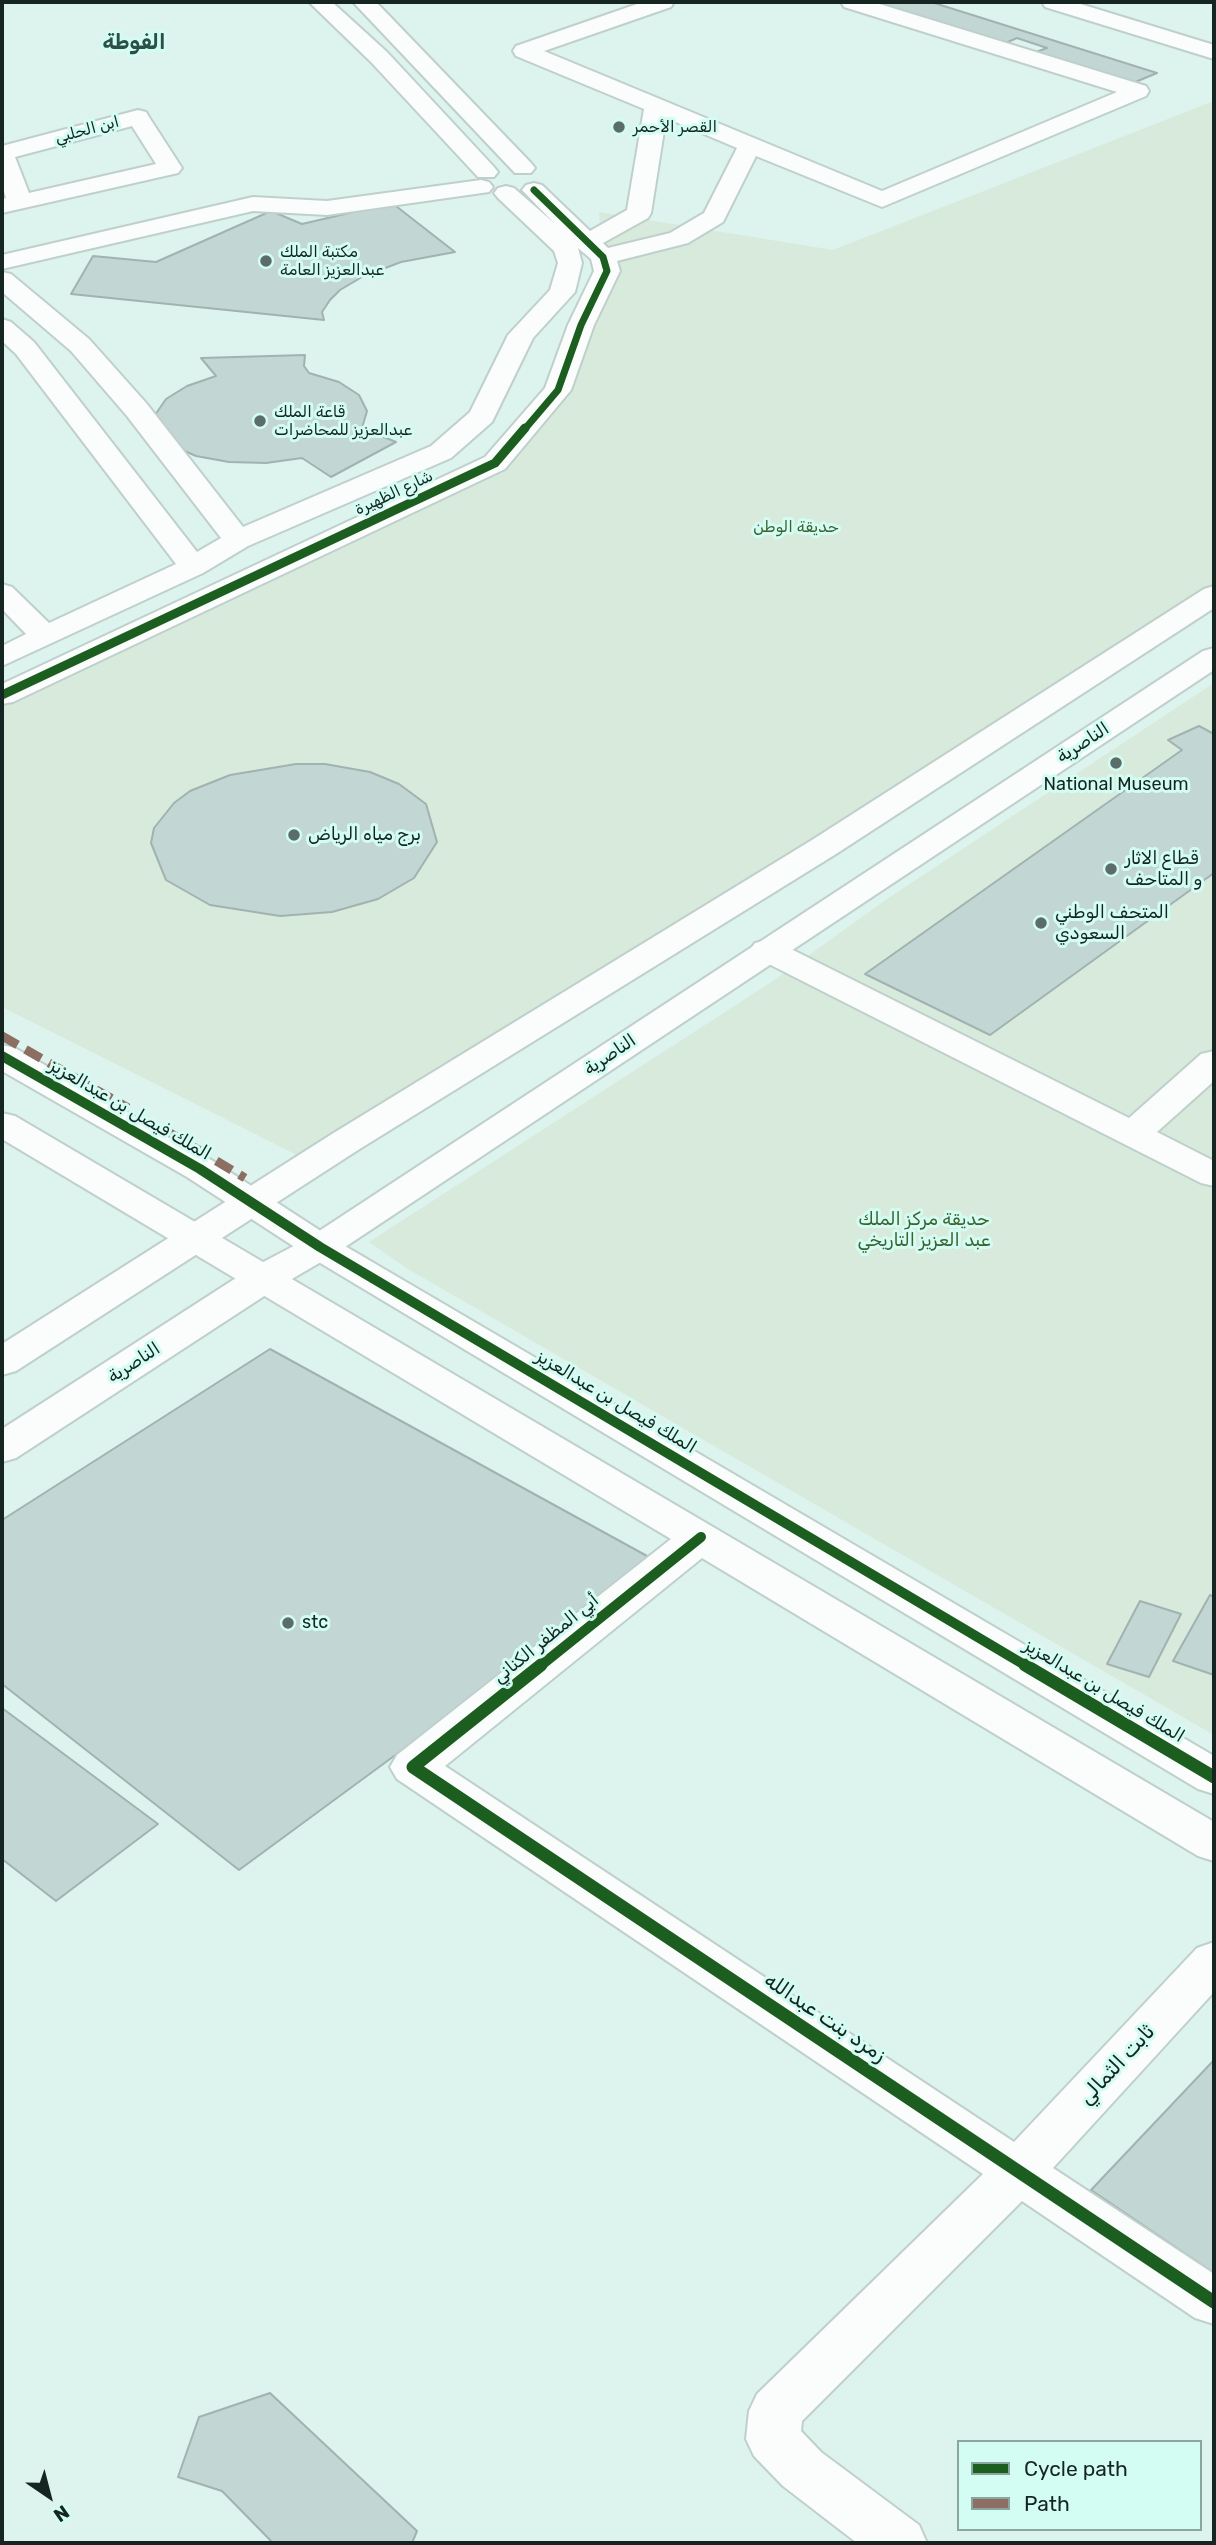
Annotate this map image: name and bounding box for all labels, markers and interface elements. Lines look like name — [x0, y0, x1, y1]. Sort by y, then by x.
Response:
district label: الفوطة — [103, 30, 165, 56]
street label: ابن الحلبي — [53, 112, 121, 148]
place label: القصر الأحمر — [633, 117, 717, 137]
marker: القصر الأحمر — [611, 119, 627, 135]
place label: مكتبة الملك عبدالعزيز العامة — [280, 242, 384, 280]
marker: مكتبة الملك عبدالعزيز العامة — [258, 253, 274, 269]
place label: قاعة الملك عبدالعزيز للمحاضرات — [274, 402, 412, 440]
marker: قاعة الملك عبدالعزيز للمحاضرات — [252, 413, 268, 429]
street label: شارع الظهيرة — [352, 467, 436, 519]
park label: حديقة الوطن — [753, 517, 839, 537]
street label: الناصرية — [1053, 718, 1113, 768]
marker: National Museum — [1108, 755, 1124, 771]
place label: National Museum — [1044, 774, 1188, 796]
place label: برج مياه الرياض — [308, 824, 421, 846]
marker: برج مياه الرياض — [286, 827, 302, 843]
place label: قطاع الاثار و المتاحف — [1125, 848, 1202, 890]
marker: قطاع الاثار و المتاحف — [1103, 861, 1119, 877]
place label: المتحف الوطني السعودي — [1055, 902, 1169, 944]
marker: المتحف الوطني السعودي — [1033, 915, 1049, 931]
street label: الناصرية — [580, 1030, 640, 1080]
street label: الملك فيصل بن عبدالعزيز — [45, 1055, 215, 1165]
park label: حديقة مركز الملك عبد العزيز التاريخي — [857, 1209, 991, 1252]
street label: الناصرية — [104, 1338, 164, 1388]
street label: الملك فيصل بن عبدالعزيز — [532, 1346, 700, 1458]
street label: أبي المظفر الكناني — [489, 1590, 603, 1688]
place label: stc — [302, 1612, 328, 1634]
marker: stc — [280, 1615, 296, 1631]
street label: الملك فيصل بن عبدالعزيز — [1020, 1635, 1188, 1747]
street label: زمرد بنت عبدالله — [759, 1968, 891, 2068]
street label: ثابت الثمالي — [1074, 2020, 1160, 2110]
legend — [957, 2440, 1202, 2531]
text: Cycle path — [1024, 2456, 1128, 2481]
north arrow — [14, 2461, 84, 2531]
text: Path — [1024, 2491, 1070, 2516]
text: N — [49, 2500, 74, 2527]

